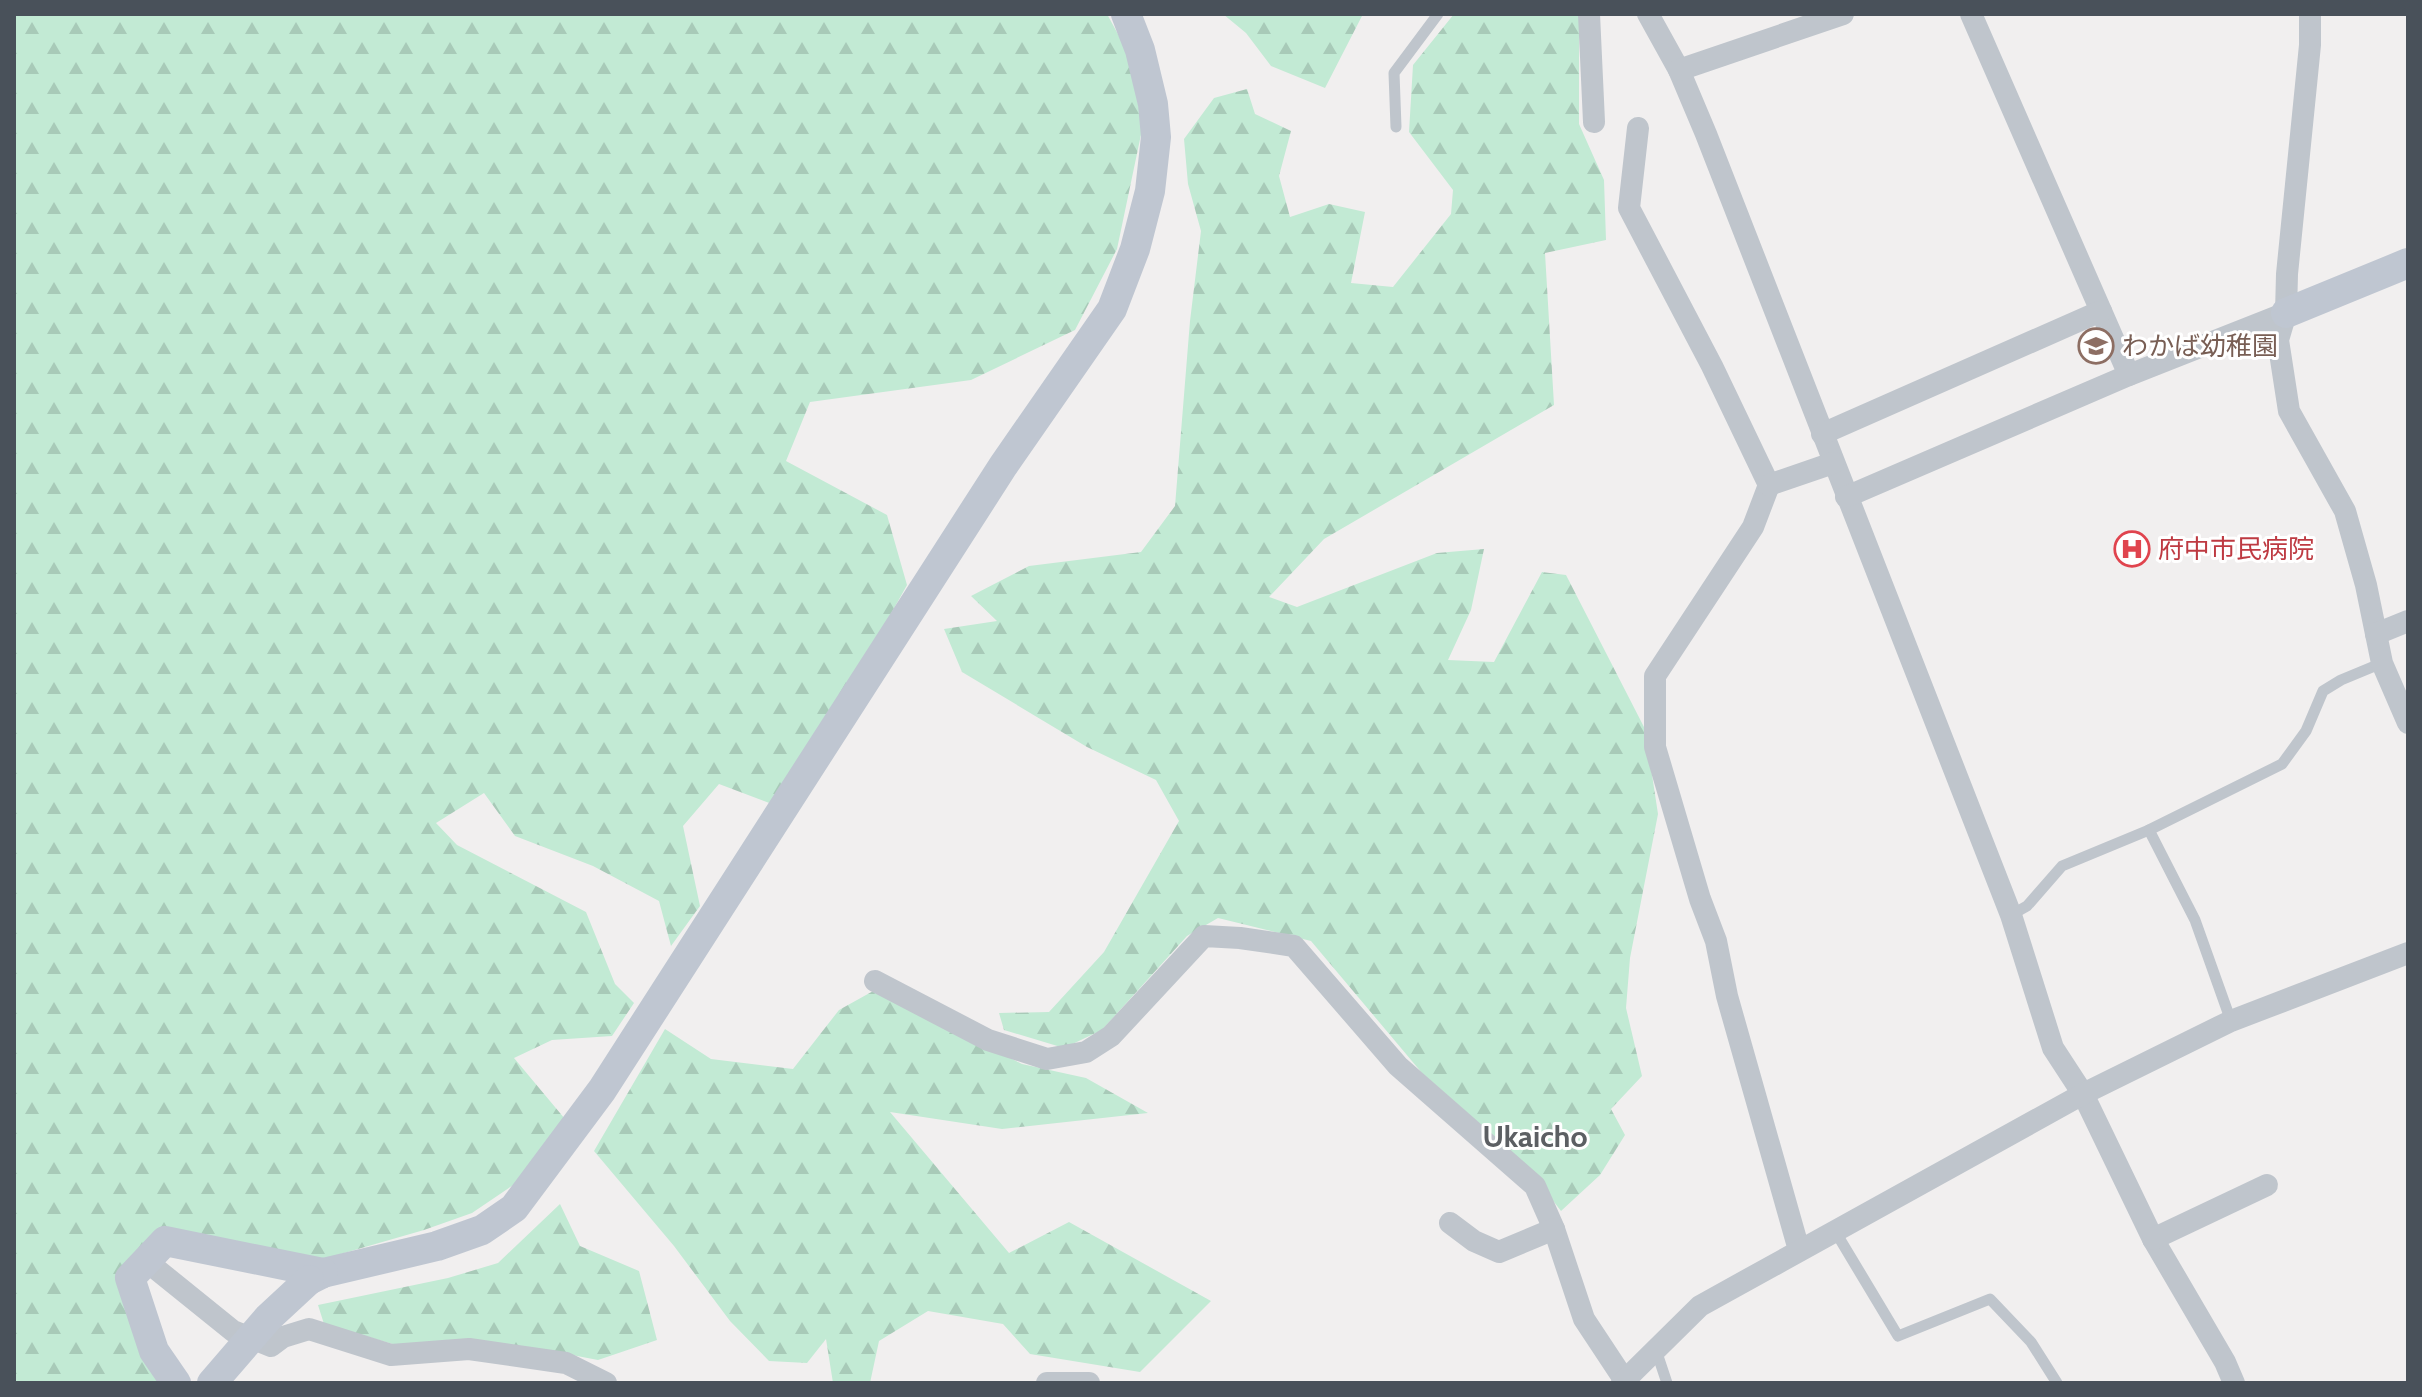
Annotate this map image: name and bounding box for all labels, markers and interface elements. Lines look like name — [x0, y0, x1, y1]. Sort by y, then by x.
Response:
school or university icon: わかば幼稚園 — [2077, 327, 2115, 365]
place label: わかば幼稚園 — [2122, 330, 2278, 362]
hospital icon: 府中市民病院 — [2113, 530, 2151, 568]
place label: 府中市民病院 — [2158, 533, 2314, 565]
district label: Ukaicho — [1482, 1118, 1588, 1155]

